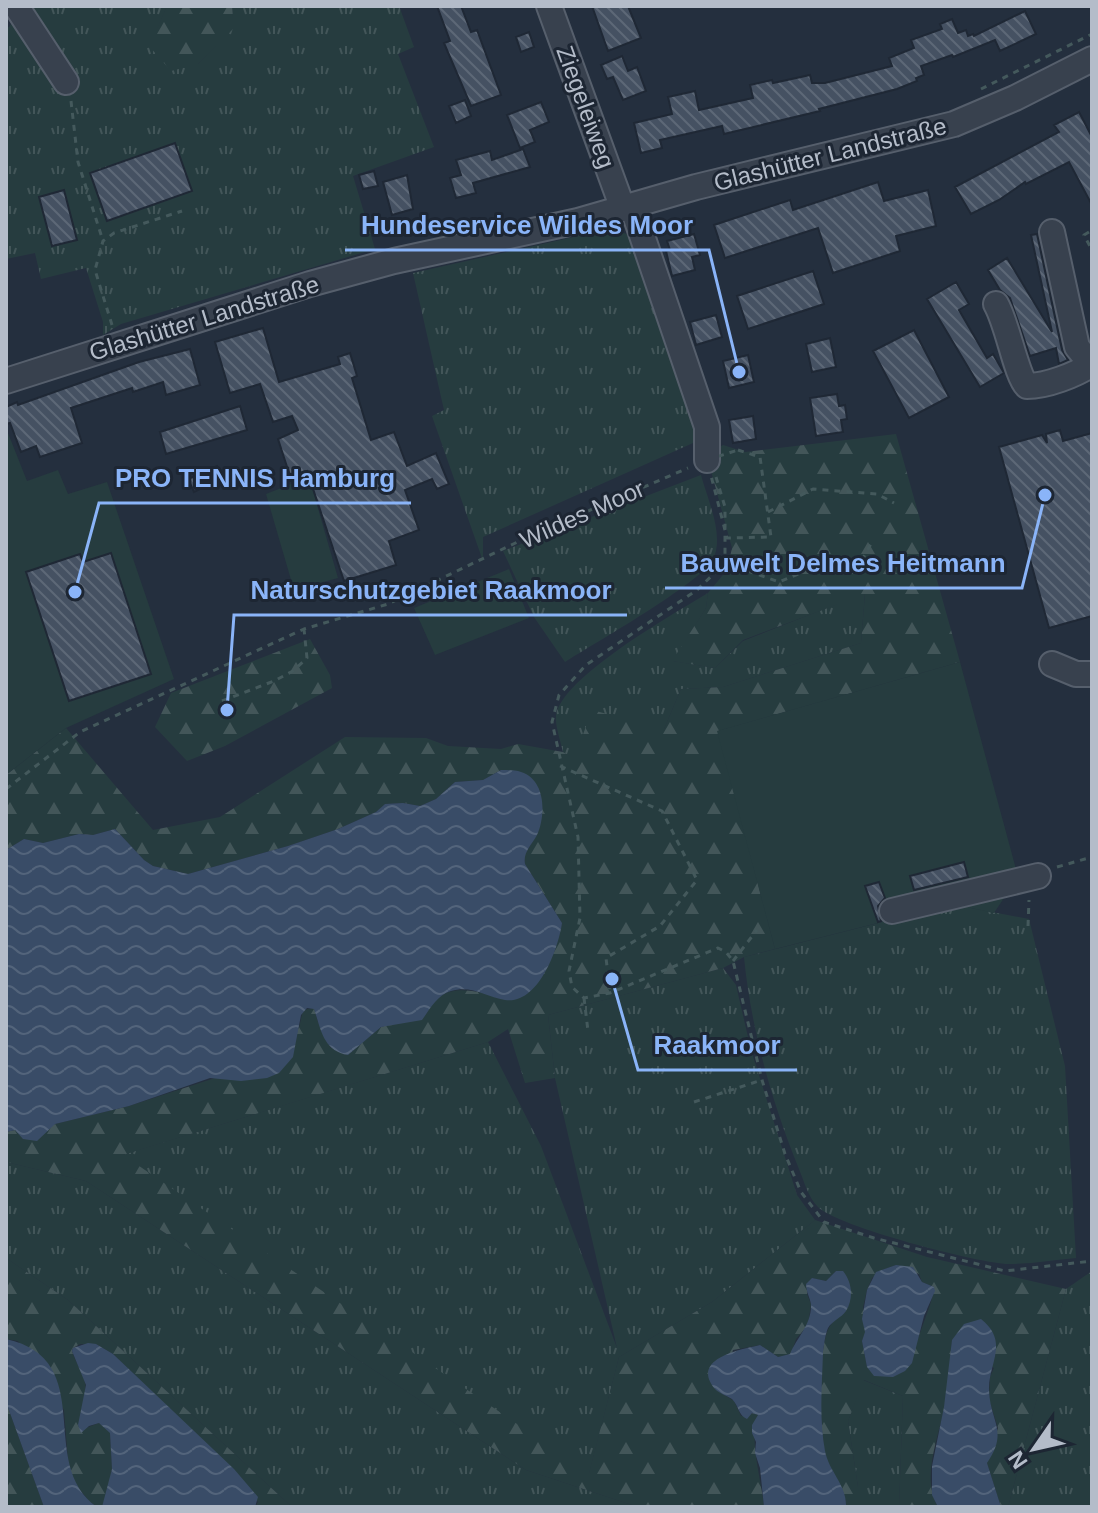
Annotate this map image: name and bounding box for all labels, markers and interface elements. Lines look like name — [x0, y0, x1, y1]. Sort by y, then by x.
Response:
street label: Ziegeleiweg — [551, 42, 621, 172]
street label: Glashütter Landstraße — [711, 112, 949, 196]
callout: Hundeservice Wildes Moor — [345, 200, 709, 250]
text: Hundeservice Wildes Moor — [361, 210, 693, 240]
street label: Glashütter Landstraße — [86, 270, 322, 366]
callout: PRO TENNIS Hamburg — [99, 453, 411, 503]
text: PRO TENNIS Hamburg — [115, 463, 395, 493]
street label: Wildes Moor — [516, 475, 648, 553]
callout: Bauwelt Delmes Heitmann — [665, 538, 1022, 588]
text: Bauwelt Delmes Heitmann — [680, 548, 1006, 578]
callout: Naturschutzgebiet Raakmoor — [234, 565, 627, 615]
text: Naturschutzgebiet Raakmoor — [250, 575, 612, 605]
callout: Raakmoor — [638, 1020, 797, 1070]
text: Raakmoor — [653, 1030, 781, 1060]
north arrow — [994, 1409, 1074, 1489]
text: N — [1003, 1446, 1033, 1473]

